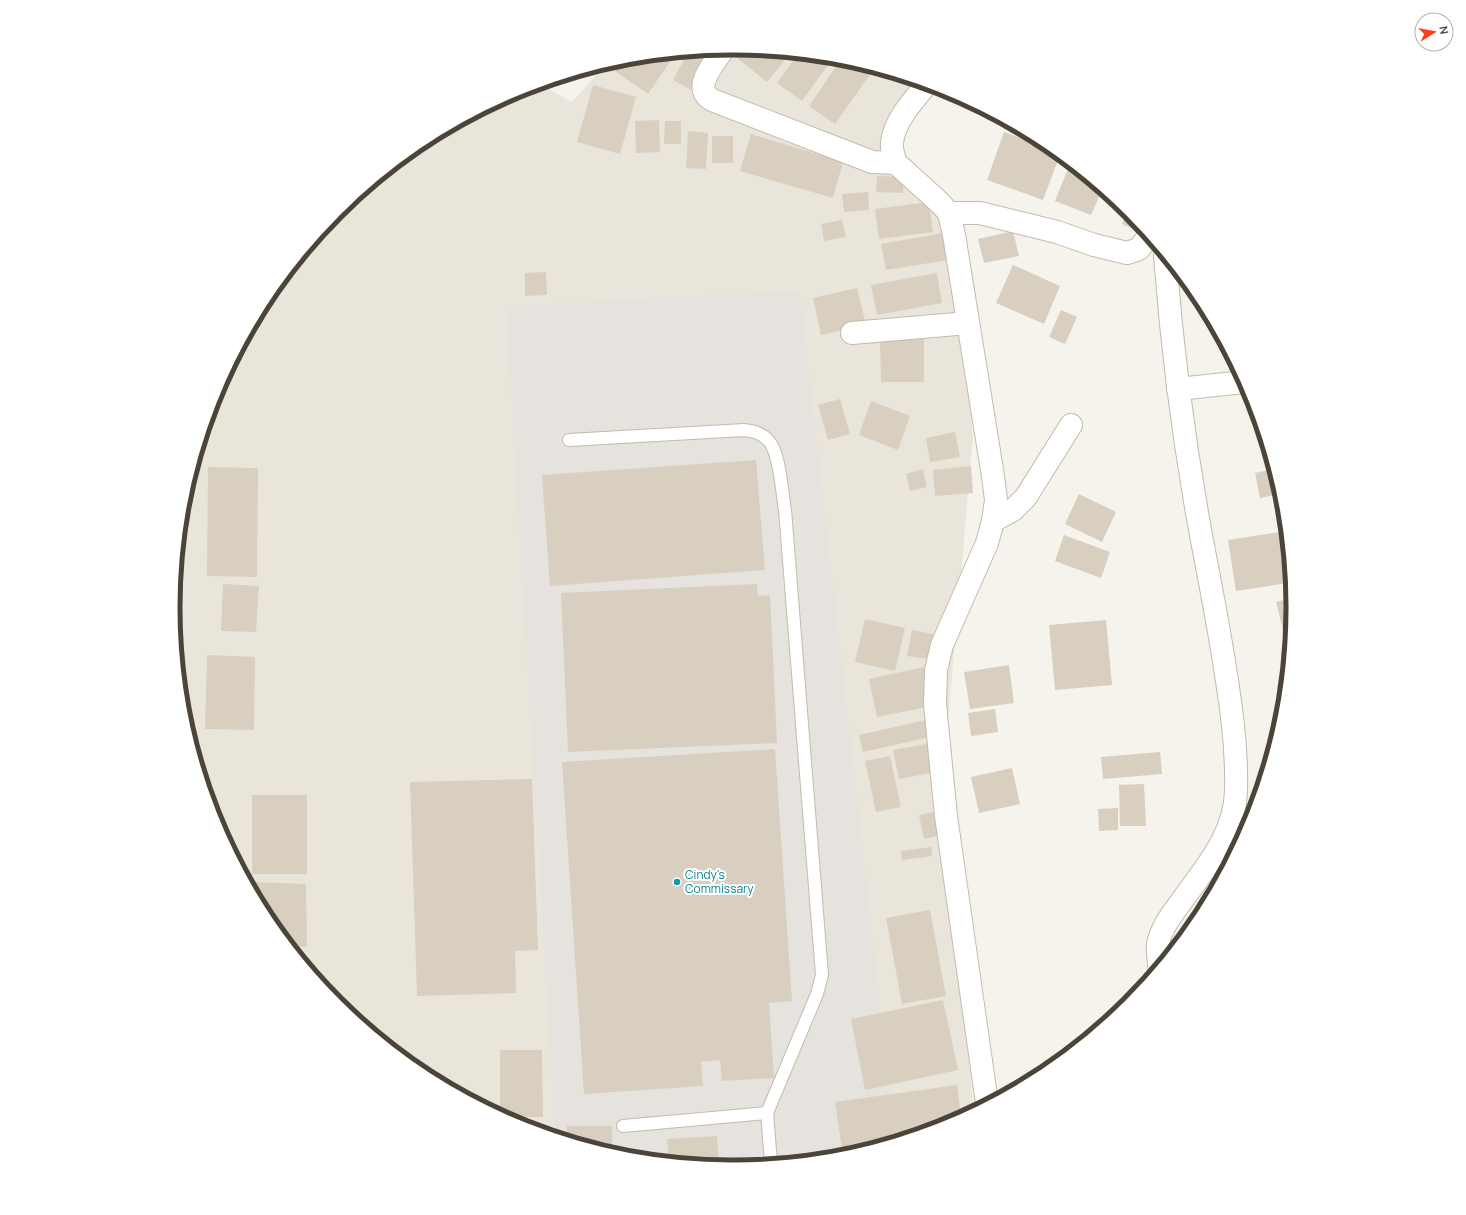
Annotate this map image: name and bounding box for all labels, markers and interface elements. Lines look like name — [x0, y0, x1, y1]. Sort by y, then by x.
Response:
north arrow — [1414, 12, 1454, 52]
text: N — [1436, 25, 1452, 35]
place label: Cindy's Commissary — [685, 866, 754, 897]
marker: Cindy's Commissary — [672, 877, 682, 887]

